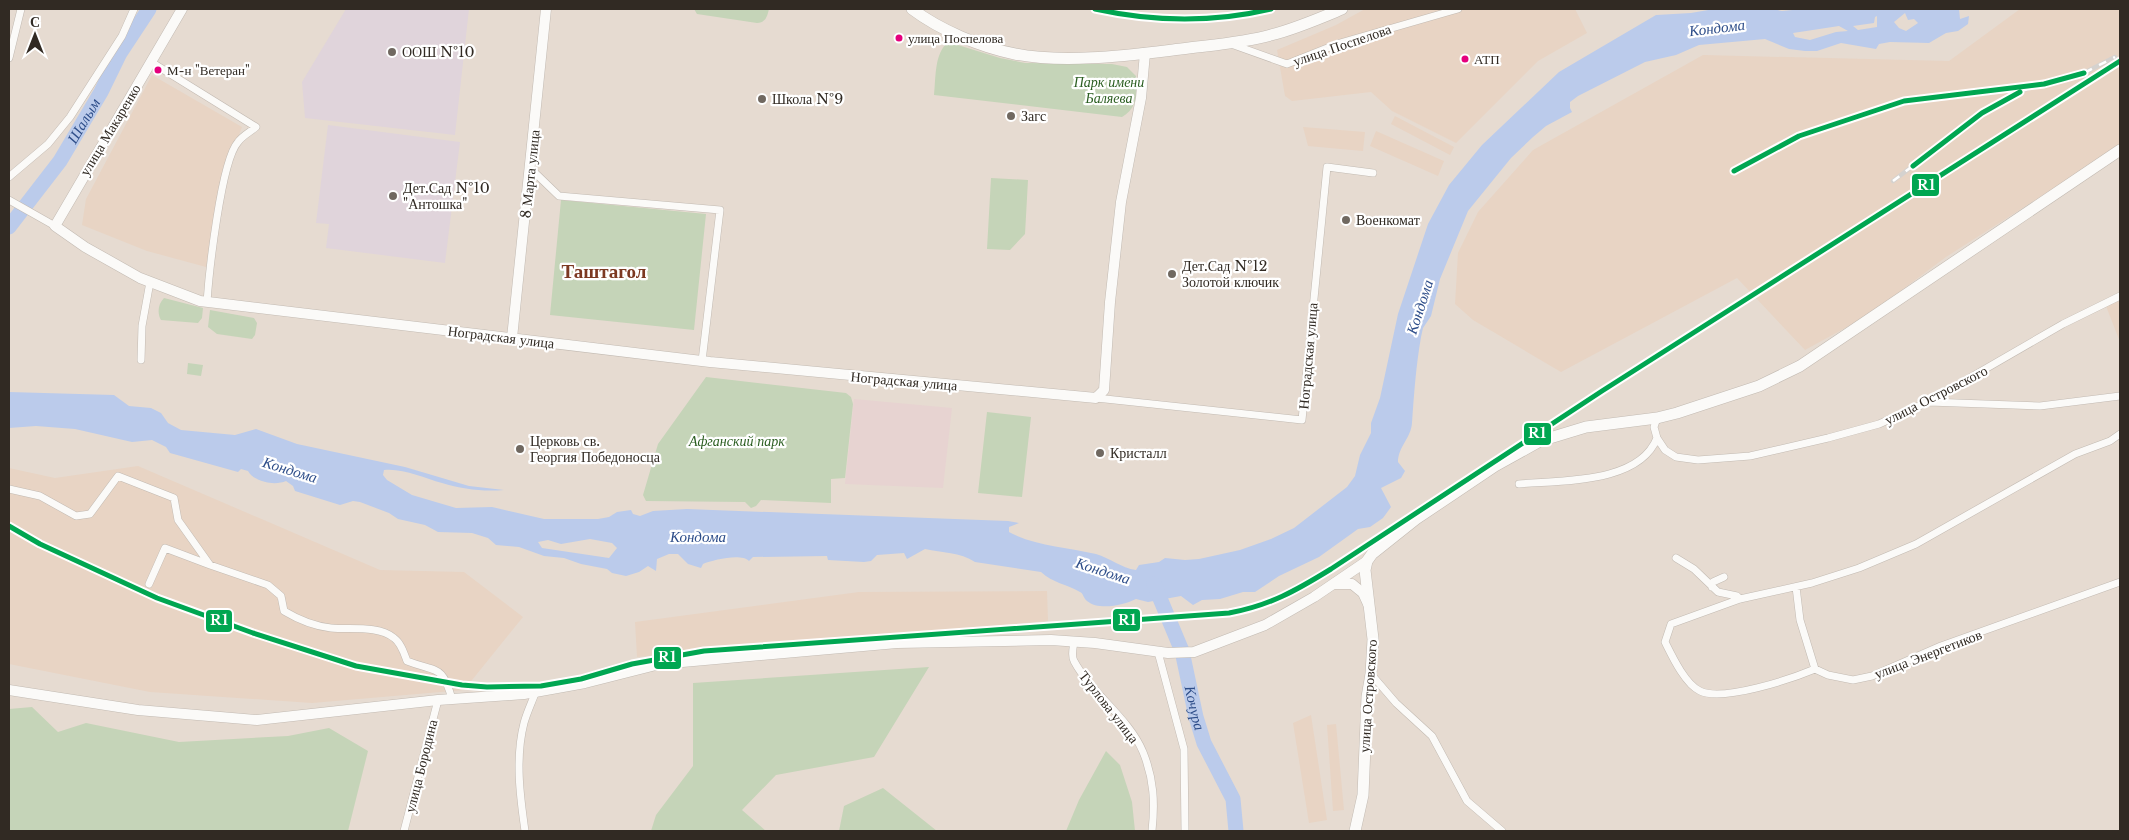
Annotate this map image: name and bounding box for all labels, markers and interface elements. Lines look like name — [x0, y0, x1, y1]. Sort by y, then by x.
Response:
north arrow — [10, 10, 60, 60]
text: С — [30, 13, 40, 31]
water label: Кондома — [1687, 15, 1746, 40]
street label: улица Поспелова — [1291, 20, 1394, 70]
place label: улица Поспелова — [908, 30, 1003, 47]
marker: улица Поспелова — [894, 33, 904, 43]
place label: ООШ №10 — [402, 43, 475, 61]
marker: ООШ №10 — [386, 46, 398, 58]
place label: АТП — [1474, 51, 1500, 68]
marker: АТП — [1460, 54, 1470, 64]
place label: М-н "Ветеран" — [167, 62, 250, 79]
marker: М-н "Ветеран" — [153, 65, 163, 75]
park label: Парк имени Баляева — [1073, 73, 1144, 107]
street label: улица Макаренко — [76, 81, 144, 179]
place label: Школа №9 — [772, 90, 843, 108]
marker: Школа №9 — [756, 93, 768, 105]
water label: Шалым — [62, 94, 104, 148]
place label: Загс — [1021, 107, 1046, 125]
marker: Загс — [1005, 110, 1017, 122]
street label: 8 Марта улица — [516, 128, 544, 219]
line badge: R1 — [1911, 173, 1940, 197]
text: R1 — [1917, 176, 1935, 194]
place label: Дет.Сад №10 "Антошка" — [403, 179, 490, 213]
marker: Дет.Сад №10 "Антошка" — [387, 190, 399, 202]
place label: Военкомат — [1356, 211, 1420, 229]
marker: Военкомат — [1340, 214, 1352, 226]
place label: Дет.Сад №12 Золотой ключик — [1182, 257, 1279, 291]
district label: Таштагол — [562, 260, 647, 283]
marker: Дет.Сад №12 Золотой ключик — [1166, 268, 1178, 280]
water label: Кондома — [1402, 277, 1437, 337]
street label: Ноградская улица — [1294, 301, 1322, 410]
street label: Ноградская улица — [447, 322, 556, 353]
street label: улица Островского — [1881, 361, 1991, 429]
street label: Ноградская улица — [850, 367, 959, 395]
line badge: R1 — [1523, 422, 1552, 446]
text: R1 — [1528, 424, 1546, 442]
place label: Церковь св. Георгия Победоносца — [530, 432, 661, 466]
park label: Афганский парк — [688, 432, 785, 450]
marker: Церковь св. Георгия Победоносца — [514, 443, 526, 455]
place label: Кристалл — [1110, 444, 1167, 462]
marker: Кристалл — [1094, 447, 1106, 459]
water label: Кондома — [260, 452, 320, 487]
water label: Кондома — [669, 527, 726, 546]
water label: Кондома — [1073, 553, 1133, 588]
line badge: R1 — [1112, 608, 1141, 632]
line badge: R1 — [205, 609, 233, 633]
text: R1 — [210, 611, 228, 629]
text: R1 — [1118, 611, 1136, 629]
street label: улица Энергетиков — [1872, 625, 1985, 683]
street label: улица Островского — [1355, 639, 1381, 753]
line badge: R1 — [653, 646, 682, 670]
text: R1 — [658, 648, 676, 666]
street label: Турлова улица — [1075, 667, 1143, 747]
water label: Кочура — [1180, 683, 1210, 733]
street label: улица Бородина — [401, 717, 441, 815]

